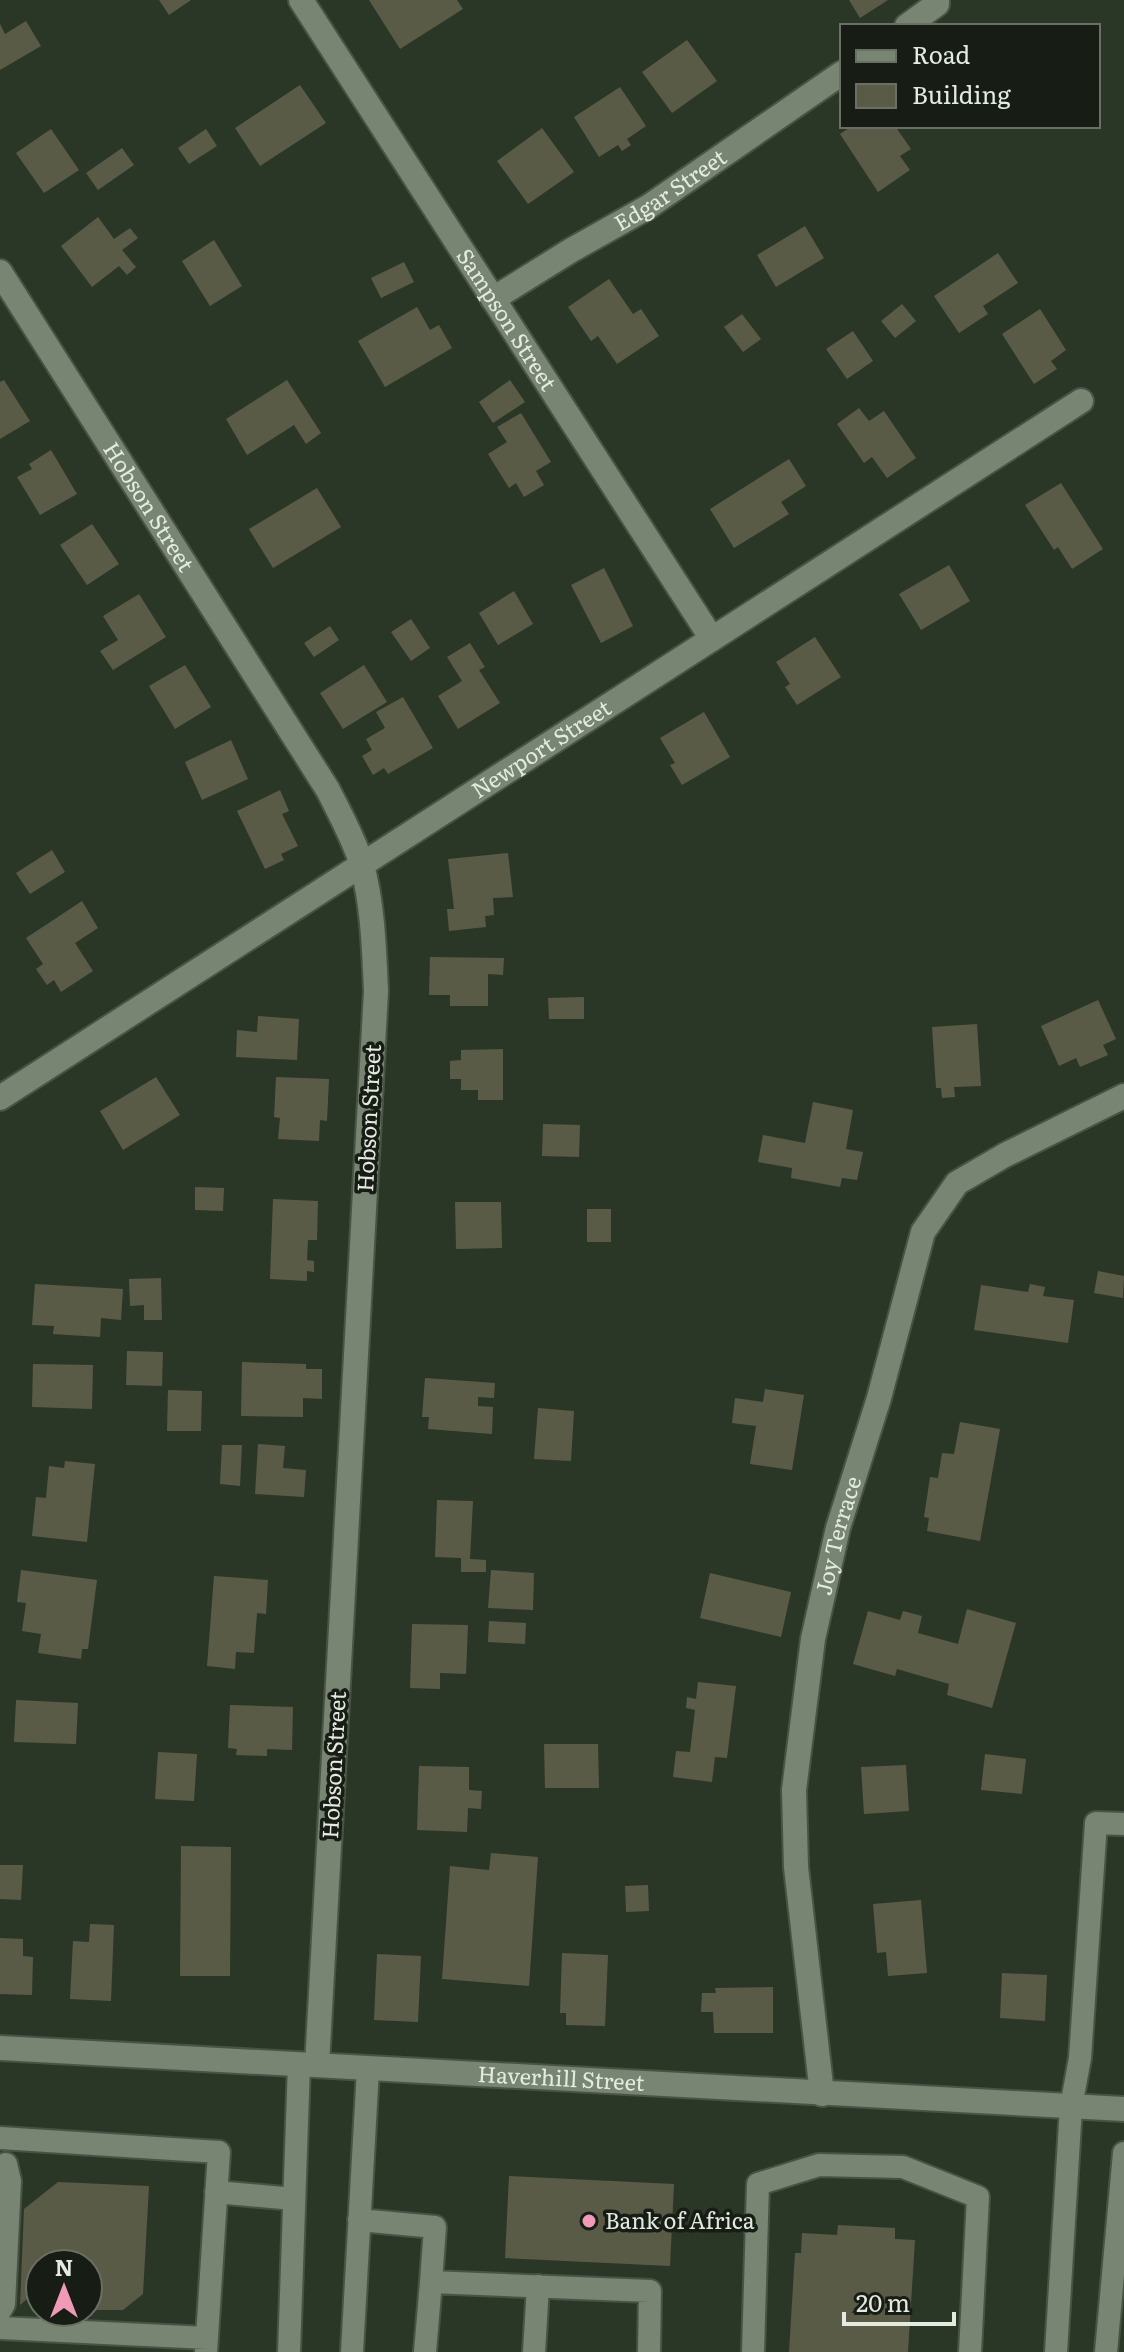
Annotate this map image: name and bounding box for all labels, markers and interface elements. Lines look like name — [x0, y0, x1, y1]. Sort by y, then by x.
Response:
legend — [840, 24, 1100, 128]
text: Road — [912, 36, 971, 71]
text: Building — [912, 76, 1011, 111]
street label: Edgar Street — [607, 140, 732, 238]
street label: Sampson Street — [450, 241, 566, 397]
street label: Hobson Street — [96, 435, 204, 578]
street label: Newport Street — [464, 690, 617, 805]
street label: Hobson Street — [347, 1043, 388, 1193]
street label: Joy Terrace — [805, 1472, 868, 1598]
street label: Hobson Street — [312, 1690, 353, 1840]
street label: Haverhill Street — [477, 2056, 646, 2098]
place label: Bank of Africa — [605, 2203, 755, 2236]
marker: Bank of Africa — [580, 2212, 598, 2230]
north arrow — [24, 2248, 104, 2328]
text: N — [55, 2250, 73, 2283]
scale bar — [844, 2276, 954, 2326]
text: 20 m — [856, 2284, 910, 2319]

